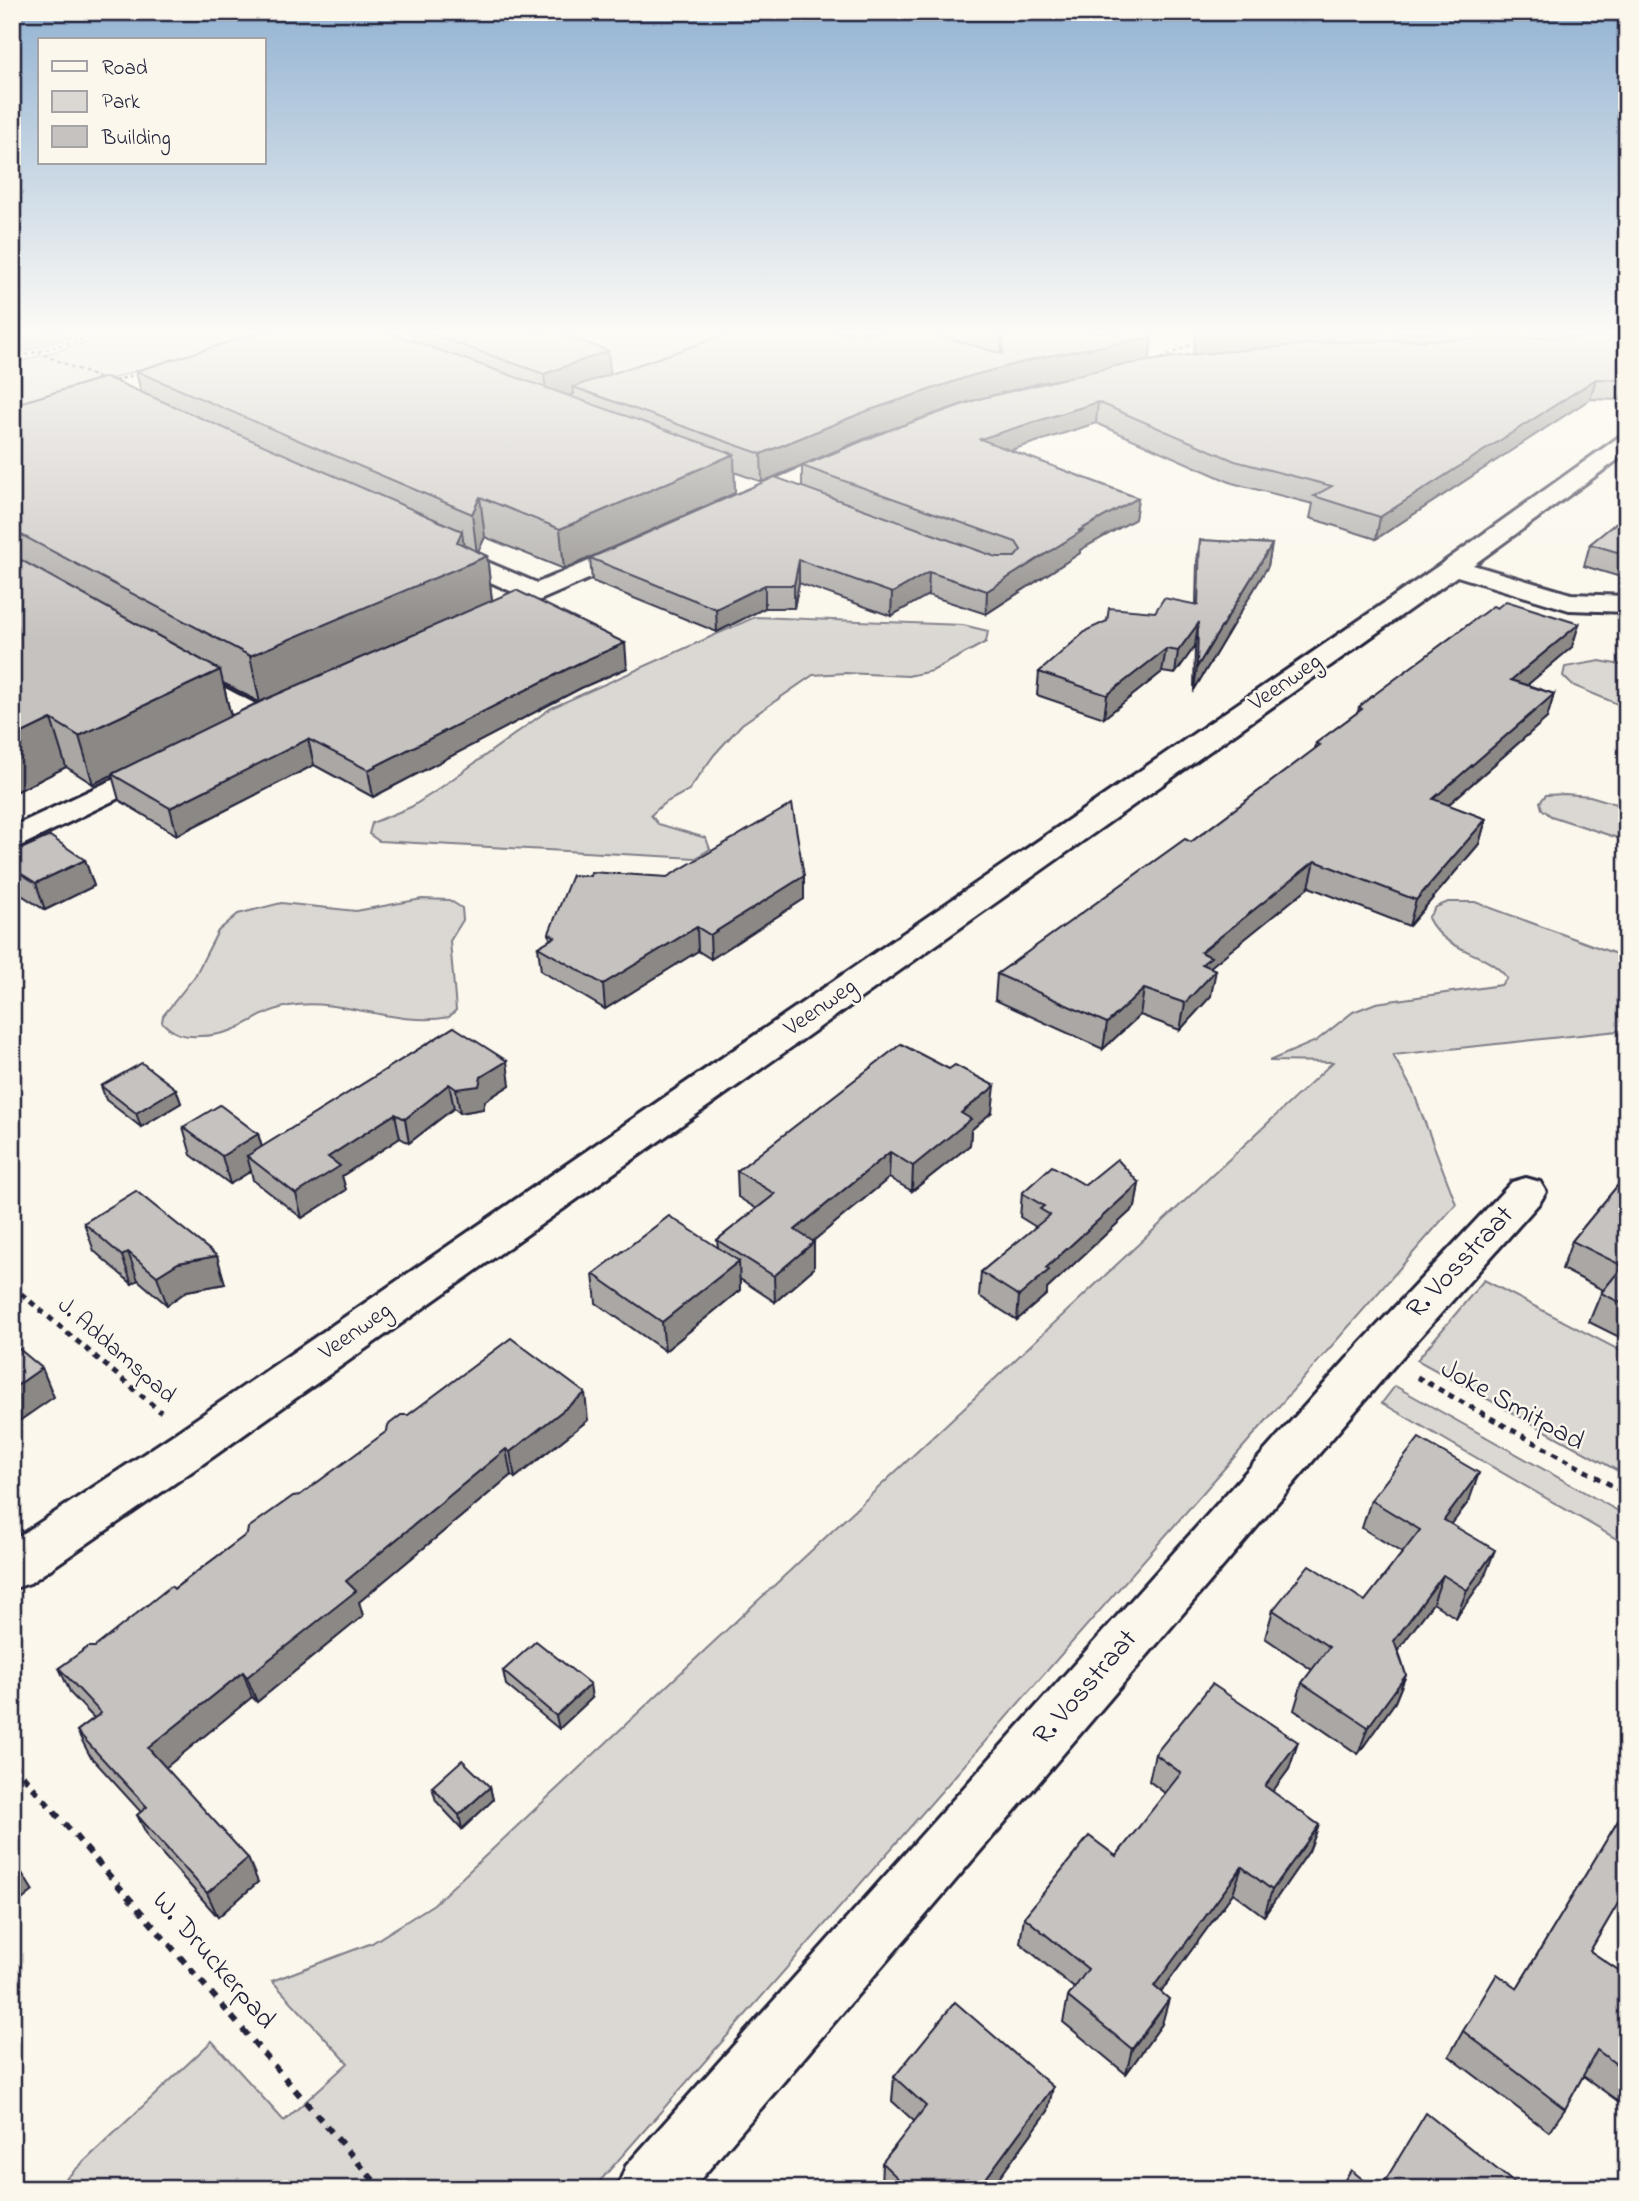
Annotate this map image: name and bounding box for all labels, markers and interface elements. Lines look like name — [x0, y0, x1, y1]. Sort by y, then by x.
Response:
legend — [38, 38, 266, 164]
text: Road — [102, 54, 148, 84]
text: Park — [102, 88, 141, 118]
text: Building — [101, 124, 171, 156]
street label: Veenweg — [1242, 645, 1330, 721]
street label: Veenweg — [777, 970, 865, 1046]
street label: R. Vosstraat — [1398, 1197, 1524, 1329]
street label: J. Addamspad — [49, 1289, 184, 1413]
street label: Veenweg — [312, 1294, 400, 1370]
street label: Joke Smitpad — [1432, 1349, 1592, 1463]
street label: R. Vosstraat — [1024, 1621, 1148, 1755]
street label: W. Druckerpad — [141, 1883, 285, 2039]

